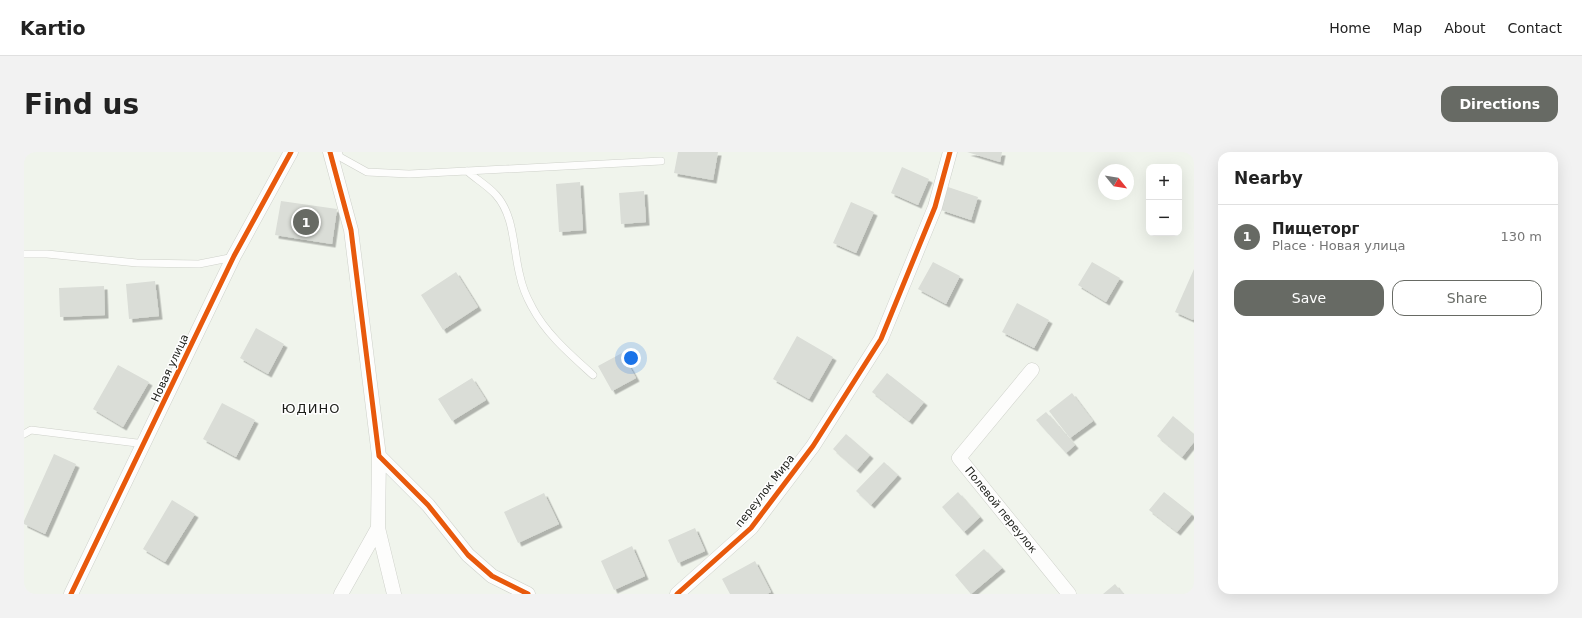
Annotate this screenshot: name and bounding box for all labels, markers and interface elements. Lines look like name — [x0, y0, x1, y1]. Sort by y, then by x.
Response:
text: Kartio — [20, 17, 86, 39]
text: Home — [1329, 20, 1371, 36]
text: Map — [1393, 20, 1422, 36]
text: About — [1444, 20, 1486, 36]
text: Contact — [1508, 20, 1562, 36]
button: Directions — [1441, 86, 1558, 122]
text: Find us — [24, 88, 139, 121]
north arrow — [1098, 164, 1134, 200]
map controls — [1146, 164, 1182, 236]
button: + — [1146, 164, 1182, 200]
text: Nearby — [1234, 168, 1303, 188]
button: − — [1146, 200, 1182, 236]
pin: 1 — [293, 207, 319, 237]
text: Пищеторг — [1272, 220, 1359, 238]
text: 1 — [1242, 229, 1252, 244]
text: 130 m — [1500, 229, 1542, 244]
text: Place · Новая улица — [1272, 238, 1406, 253]
button: Save — [1234, 280, 1384, 316]
button: Share — [1392, 280, 1542, 316]
street label: Новая улица — [149, 332, 191, 404]
your location — [621, 348, 641, 368]
district label: ЮДИНО — [282, 401, 340, 416]
street label: переулок Мира — [733, 452, 797, 530]
street label: Полевой переулок — [962, 464, 1040, 556]

